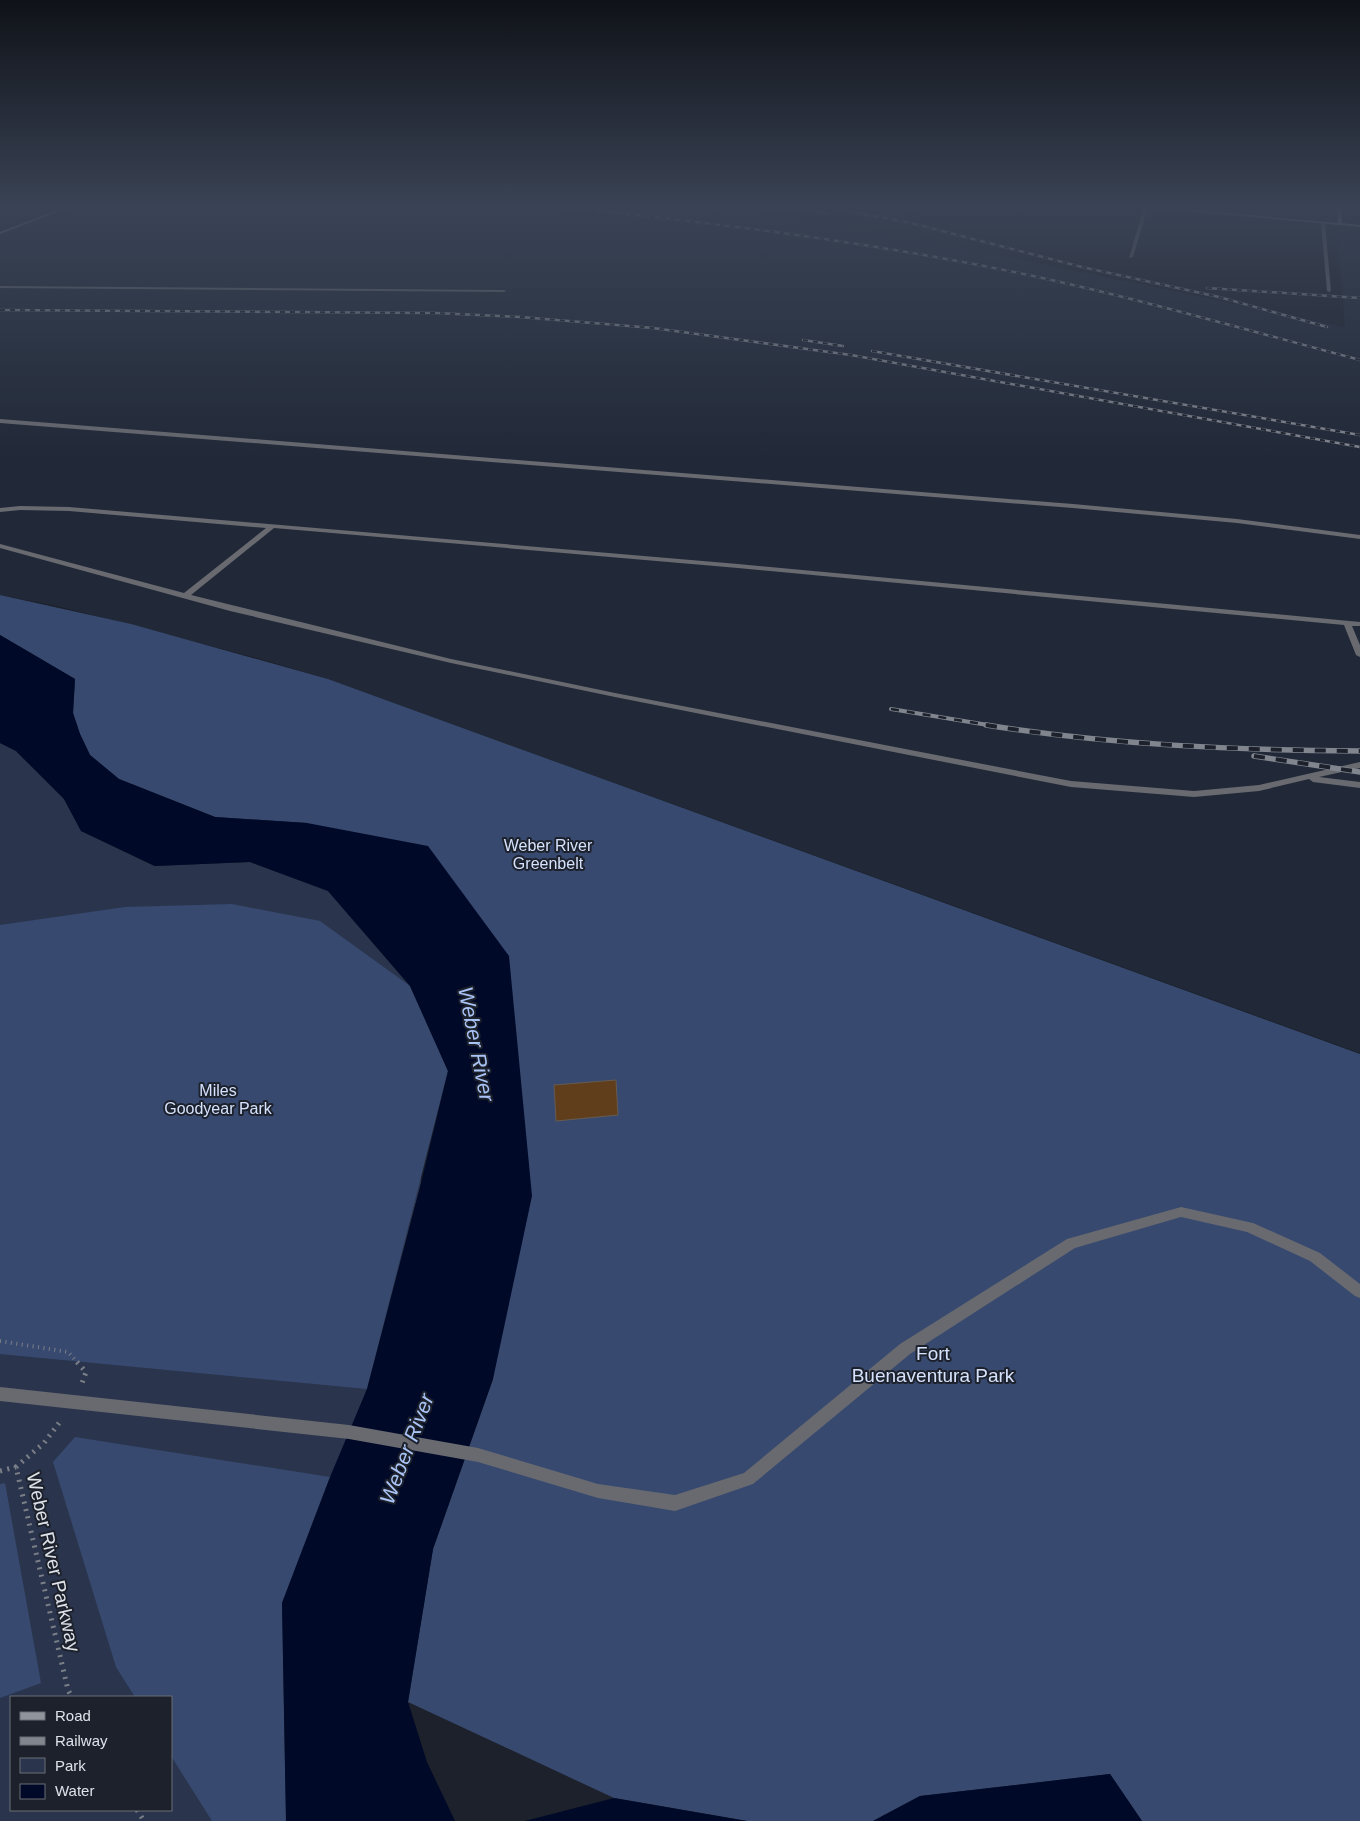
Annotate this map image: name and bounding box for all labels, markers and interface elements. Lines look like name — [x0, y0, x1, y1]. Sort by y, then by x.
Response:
park label: Weber River Greenbelt — [504, 837, 593, 872]
water label: Weber River — [454, 985, 499, 1104]
park label: Miles Goodyear Park — [164, 1082, 273, 1117]
park label: Fort Buenaventura Park — [852, 1343, 1015, 1386]
water label: Weber River — [375, 1389, 438, 1507]
street label: Weber River Parkway — [23, 1470, 84, 1654]
legend — [10, 1696, 172, 1811]
text: Road — [55, 1707, 91, 1724]
text: Railway — [55, 1732, 108, 1749]
text: Park — [55, 1757, 86, 1774]
text: Water — [55, 1782, 94, 1799]

